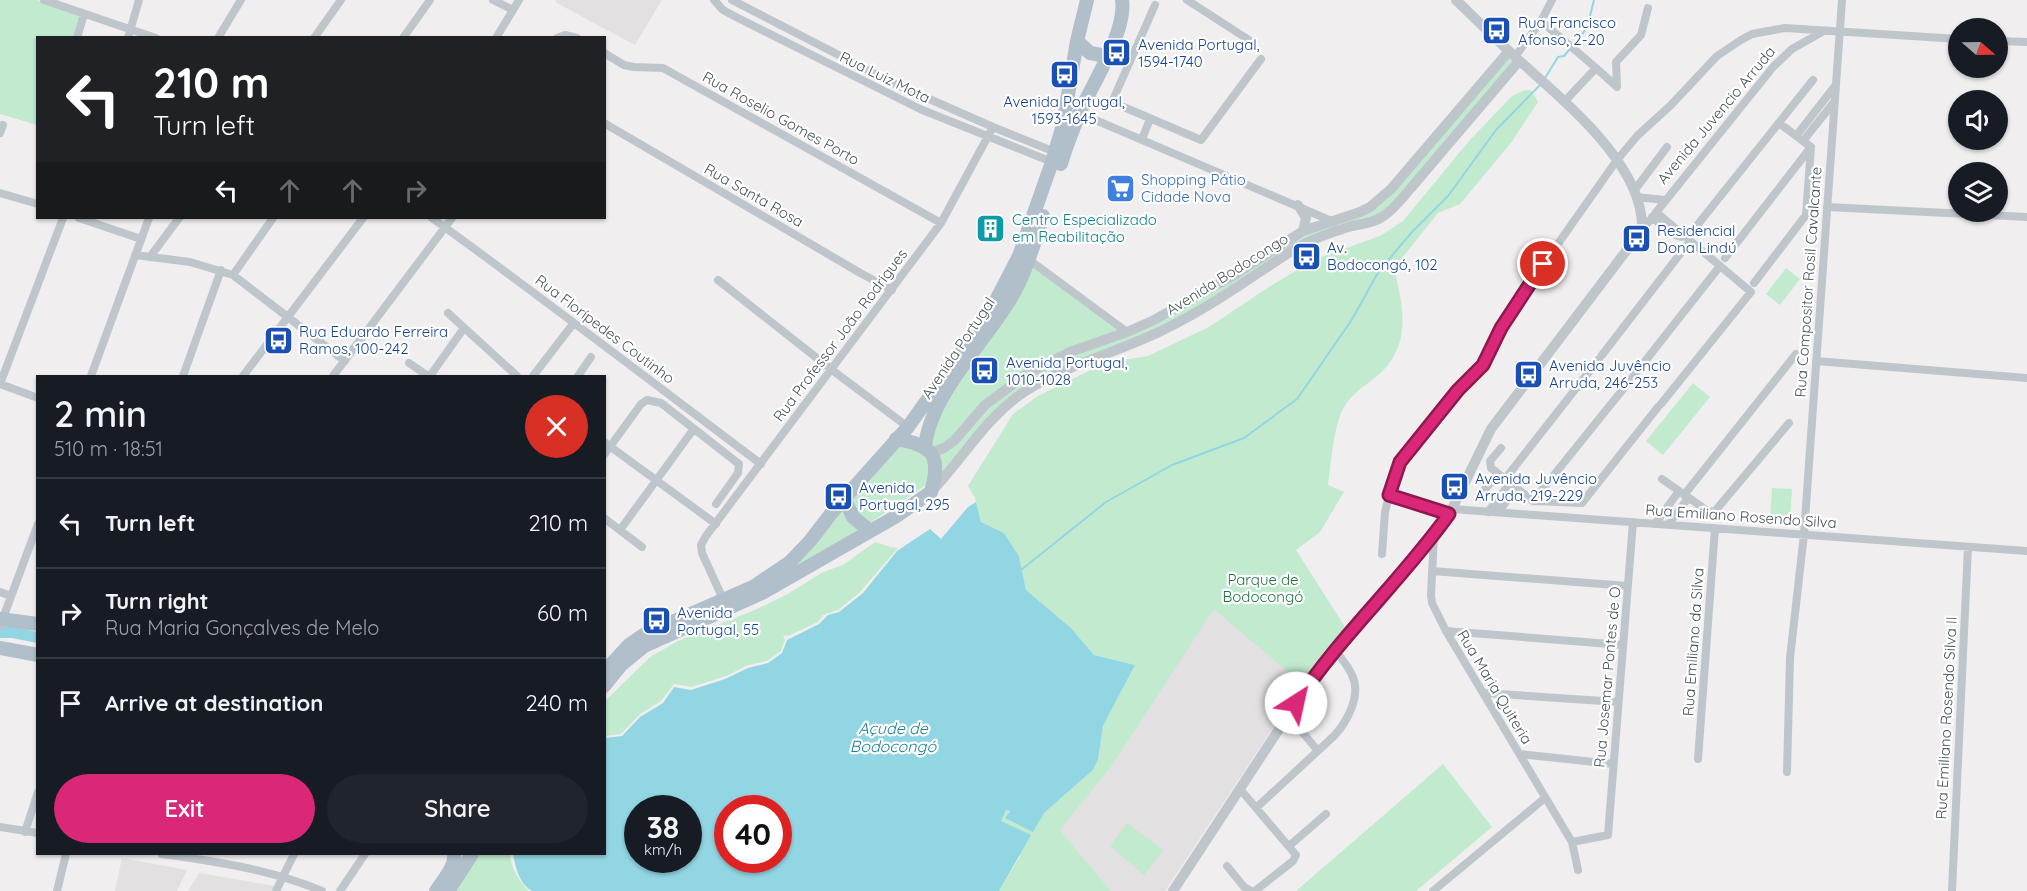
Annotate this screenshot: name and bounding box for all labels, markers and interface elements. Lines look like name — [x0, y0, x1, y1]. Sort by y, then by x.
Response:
place label: Rua Francisco Afonso, 2-20 — [1518, 13, 1616, 49]
bus stop icon: Rua Francisco Afonso, 2-20 — [1481, 15, 1513, 47]
north arrow — [1948, 18, 2008, 78]
map controls — [1948, 18, 2008, 222]
place label: Avenida Portugal, 1594-1740 — [1138, 35, 1260, 71]
bus stop icon: Avenida Portugal, 1594-1740 — [1101, 37, 1133, 69]
street label: Avenida Juvencio Arruda — [1653, 42, 1779, 188]
street label: Rua Luiz Mota — [837, 47, 933, 107]
text: 210 m — [153, 56, 270, 109]
bus stop icon: Avenida Portugal, 1593-1645 — [1048, 58, 1080, 90]
icon: left — [54, 60, 132, 138]
street label: Rua Roselio Gomes Porto — [699, 67, 863, 169]
button: sound — [1948, 90, 2008, 150]
place label: Avenida Portugal, 1593-1645 — [1003, 92, 1125, 128]
text: Turn left — [153, 108, 255, 142]
street label: Rua Santa Rosa — [701, 159, 807, 231]
button: layers — [1948, 162, 2008, 222]
street label: Rua Compositor Rosil Cavalcante — [1790, 166, 1826, 398]
place label: Shopping Pátio Cidade Nova — [1141, 170, 1246, 206]
supermarket icon: Shopping Pátio Cidade Nova — [1104, 172, 1136, 204]
icon: left — [210, 174, 243, 207]
icon: ahead — [273, 174, 306, 207]
icon: ahead — [336, 174, 369, 207]
icon: right — [399, 174, 432, 207]
place label: Centro Especializado em Reabilitação — [1012, 210, 1157, 246]
building icon: Centro Especializado em Reabilitação — [975, 212, 1007, 244]
place label: Residencial Dona Lindú — [1657, 221, 1737, 257]
bus stop icon: Residencial Dona Lindú — [1620, 223, 1652, 255]
street label: Avenida Bodocongo — [1162, 229, 1292, 319]
place label: Av. Bodocongó, 102 — [1327, 238, 1438, 274]
pin — [1517, 238, 1568, 289]
bus stop icon: Av. Bodocongó, 102 — [1290, 240, 1322, 272]
street label: Rua Professor João Rodrigues — [769, 245, 911, 425]
icon: arrive — [1526, 247, 1559, 280]
street label: Rua Florípedes Coutinho — [532, 270, 678, 388]
street label: Avenida Portugal — [917, 293, 999, 403]
place label: Rua Eduardo Ferreira Ramos, 100-242 — [299, 322, 448, 358]
bus stop icon: Rua Eduardo Ferreira Ramos, 100-242 — [262, 324, 294, 356]
place label: Avenida Portugal, 1010-1028 — [1006, 353, 1128, 389]
bus stop icon: Avenida Portugal, 1010-1028 — [969, 355, 1001, 387]
place label: Avenida Juvêncio Arruda, 246-253 — [1549, 356, 1671, 392]
bus stop icon: Avenida Juvêncio Arruda, 246-253 — [1512, 358, 1544, 390]
text: 2 min — [54, 391, 147, 436]
button: close — [525, 395, 588, 458]
text: 510 m · 18:51 — [54, 436, 163, 461]
place label: Avenida Juvêncio Arruda, 219-229 — [1475, 469, 1597, 505]
bus stop icon: Avenida Juvêncio Arruda, 219-229 — [1438, 471, 1470, 503]
place label: Avenida Portugal, 295 — [859, 478, 950, 514]
bus stop icon: Avenida Portugal, 295 — [822, 480, 854, 512]
street label: Rua Emiliano Rosendo Silva — [1645, 500, 1837, 532]
icon: left — [54, 507, 87, 540]
text: Turn left — [105, 509, 195, 537]
text: 210 m — [529, 509, 588, 537]
street label: Rua Emiliano da Silva — [1678, 567, 1708, 717]
park label: Parque de Bodocongó — [1223, 570, 1303, 606]
street label: Rua Josemar Pontes de O — [1590, 586, 1624, 768]
text: Turn right — [105, 587, 209, 615]
icon: right — [54, 597, 87, 630]
text: 60 m — [537, 599, 588, 627]
place label: Avenida Portugal, 55 — [677, 603, 759, 639]
bus stop icon: Avenida Portugal, 55 — [640, 605, 672, 637]
text: Rua Maria Gonçalves de Melo — [105, 615, 379, 640]
street label: Rua Emiliano Rosendo Silva II — [1931, 616, 1961, 820]
street label: Rua Maria Quiteria — [1453, 626, 1537, 748]
position arrow — [1264, 671, 1328, 735]
icon: arrive — [54, 687, 87, 720]
text: Arrive at destination — [105, 689, 323, 717]
text: 240 m — [525, 689, 588, 717]
water label: Açude de Bodocongó — [850, 718, 937, 756]
button: Exit — [54, 774, 315, 843]
button: Share — [327, 774, 588, 843]
speed limit sign: 40 — [714, 795, 792, 873]
text: 38 — [647, 808, 679, 846]
text: km/h — [644, 840, 682, 859]

